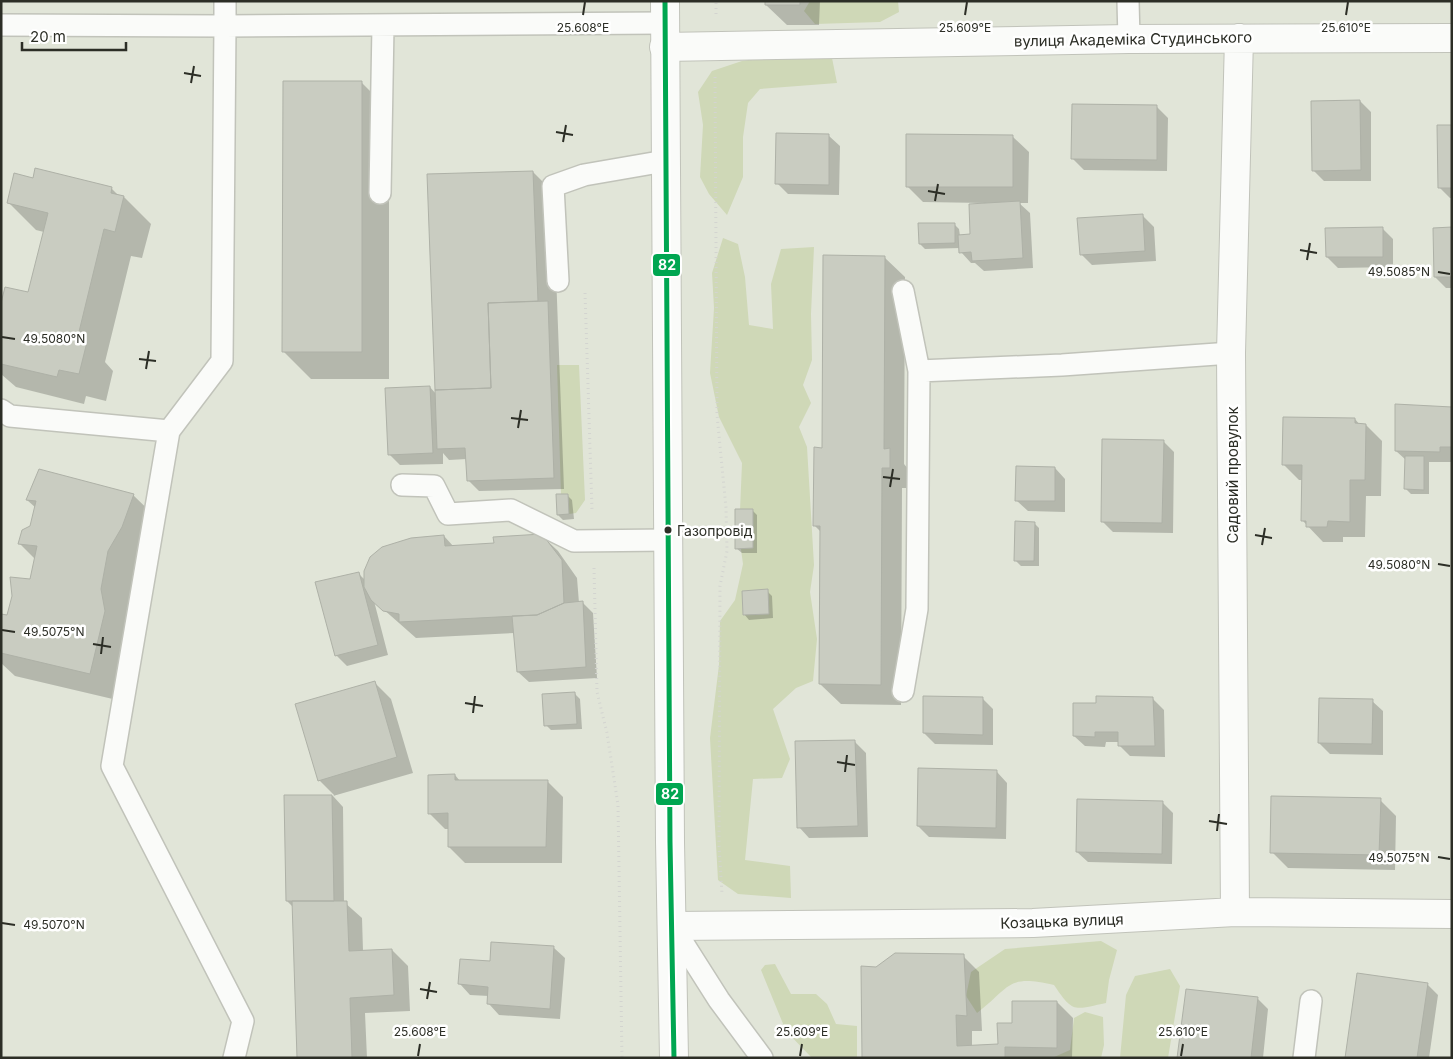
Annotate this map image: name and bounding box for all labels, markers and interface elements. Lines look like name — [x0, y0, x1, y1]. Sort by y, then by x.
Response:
scale bar — [22, 20, 126, 52]
text: 25.608°E — [557, 20, 609, 35]
text: 25.609°E — [939, 20, 991, 35]
text: 25.610°E — [1321, 20, 1371, 35]
text: 20 m — [30, 27, 66, 46]
street label: вулиця Академіка Студинського — [1014, 27, 1252, 51]
line badge: 82 — [652, 253, 681, 277]
text: 82 — [658, 256, 676, 273]
text: 49.5085°N — [1368, 264, 1430, 279]
text: 49.5080°N — [23, 331, 85, 346]
street label: Садовий провулок — [1223, 406, 1242, 544]
place label: Газопровід — [677, 522, 753, 539]
marker: Газопровід — [663, 525, 673, 535]
text: 49.5080°N — [1368, 557, 1430, 572]
text: 49.5075°N — [23, 624, 85, 639]
line badge: 82 — [655, 782, 684, 806]
text: 82 — [661, 785, 679, 802]
text: 49.5075°N — [1368, 850, 1430, 865]
street label: Козацька вулиця — [1000, 909, 1124, 933]
text: 49.5070°N — [23, 917, 85, 932]
text: 25.608°E — [394, 1024, 446, 1039]
text: 25.609°E — [776, 1024, 828, 1039]
text: 25.610°E — [1158, 1024, 1208, 1039]

